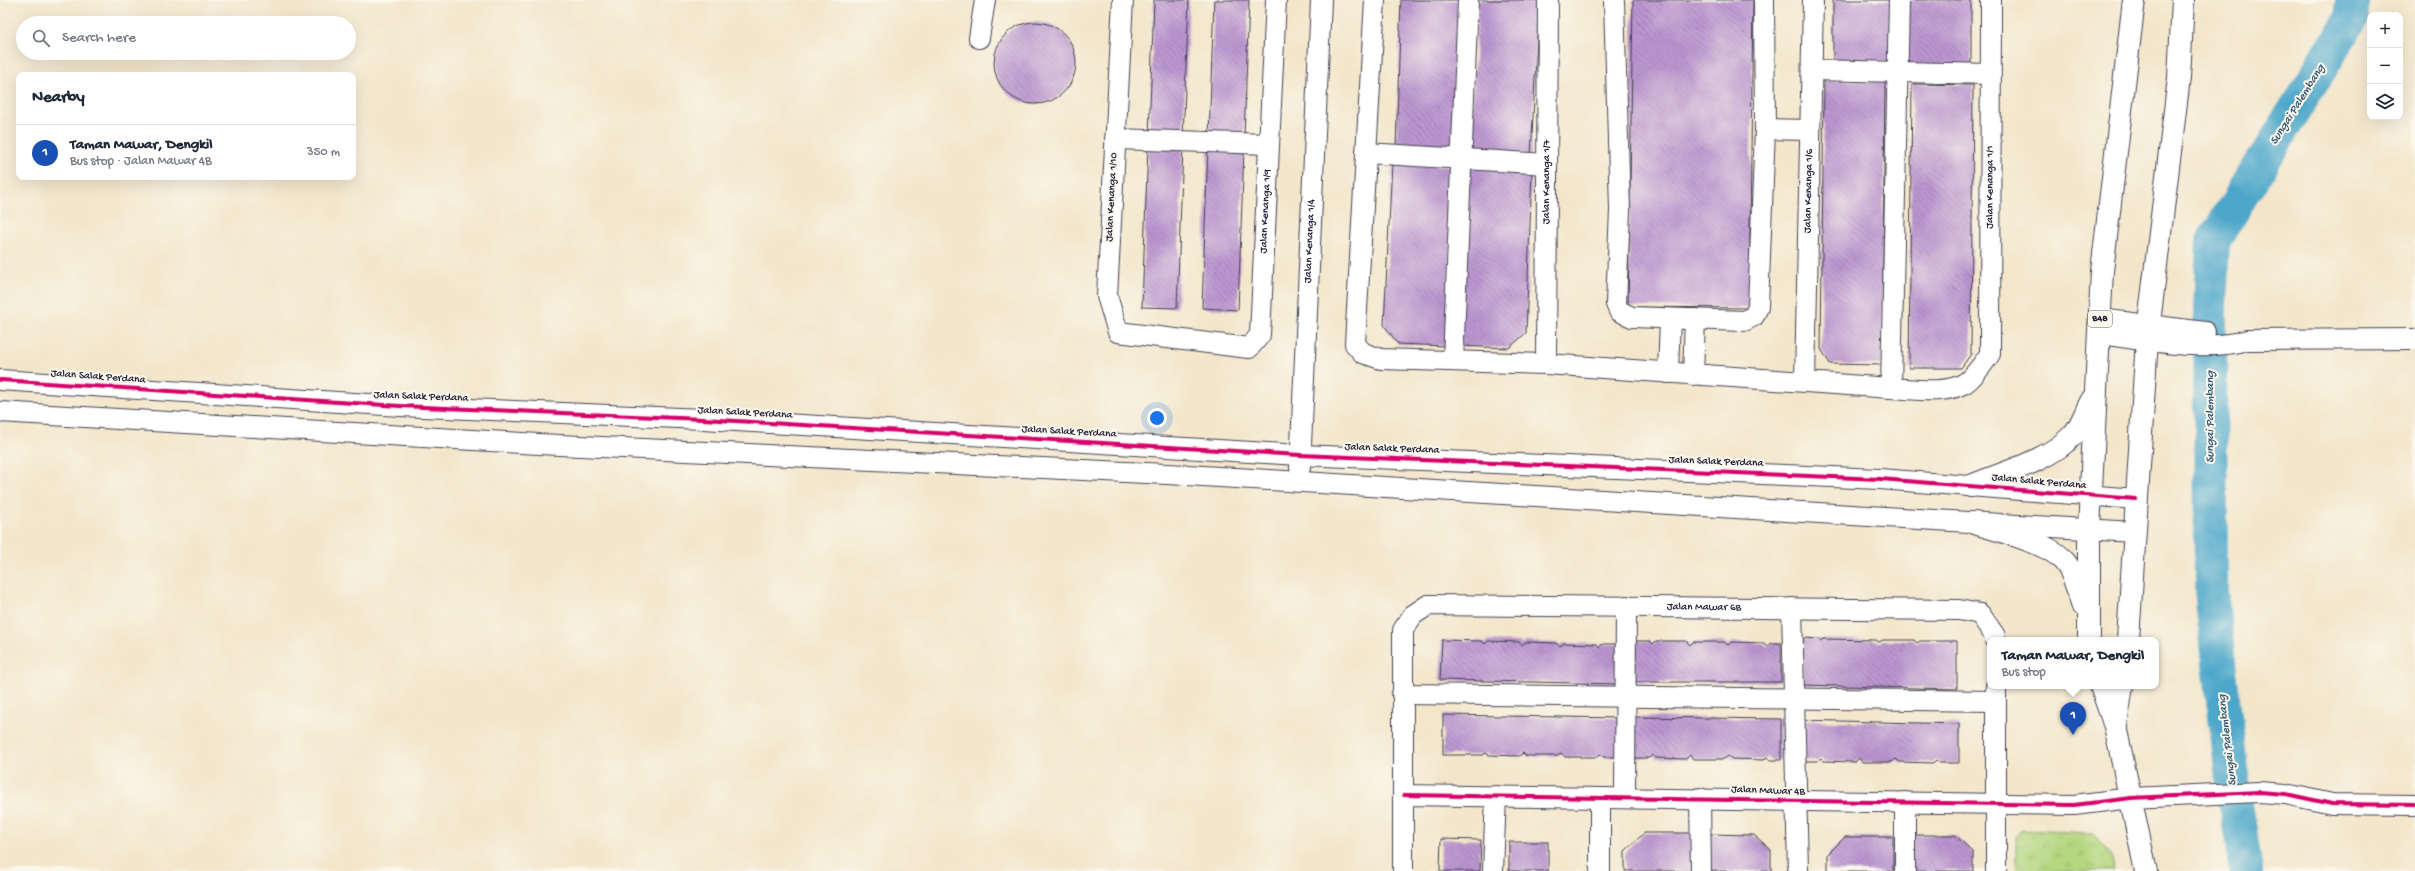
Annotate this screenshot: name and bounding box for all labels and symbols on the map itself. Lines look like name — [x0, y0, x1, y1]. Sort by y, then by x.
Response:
water label: Sungai Palembang — [2268, 61, 2329, 148]
street label: Jalan Kenanga 1/7 — [1541, 139, 1553, 224]
street label: Jalan Kenanga 1/1 — [1984, 146, 1997, 229]
street label: Jalan Kenanga 1/6 — [1802, 148, 1816, 233]
street label: Jalan Kenanga 1/10 — [1104, 152, 1120, 242]
street label: Jalan Kenanga 1/9 — [1258, 168, 1274, 254]
street label: Jalan Kenanga 1/4 — [1302, 198, 1318, 283]
road number: B48 — [2088, 311, 2112, 327]
street label: Jalan Salak Perdana — [50, 368, 147, 386]
water label: Sungai Palembang — [2204, 370, 2218, 463]
street label: Jalan Salak Perdana — [373, 389, 470, 405]
street label: Jalan Salak Perdana — [697, 405, 794, 422]
your location — [1147, 408, 1167, 428]
street label: Jalan Salak Perdana — [1021, 424, 1118, 441]
street label: Jalan Salak Perdana — [1344, 441, 1441, 457]
street label: Jalan Salak Perdana — [1668, 454, 1765, 470]
street label: Jalan Salak Perdana — [1991, 472, 2088, 492]
street label: Jalan Mawar 6B — [1667, 601, 1742, 614]
water label: Sungai Palembang — [2215, 692, 2241, 787]
pin: 1 — [2060, 702, 2086, 735]
street label: Jalan Mawar 4B — [1731, 784, 1806, 798]

